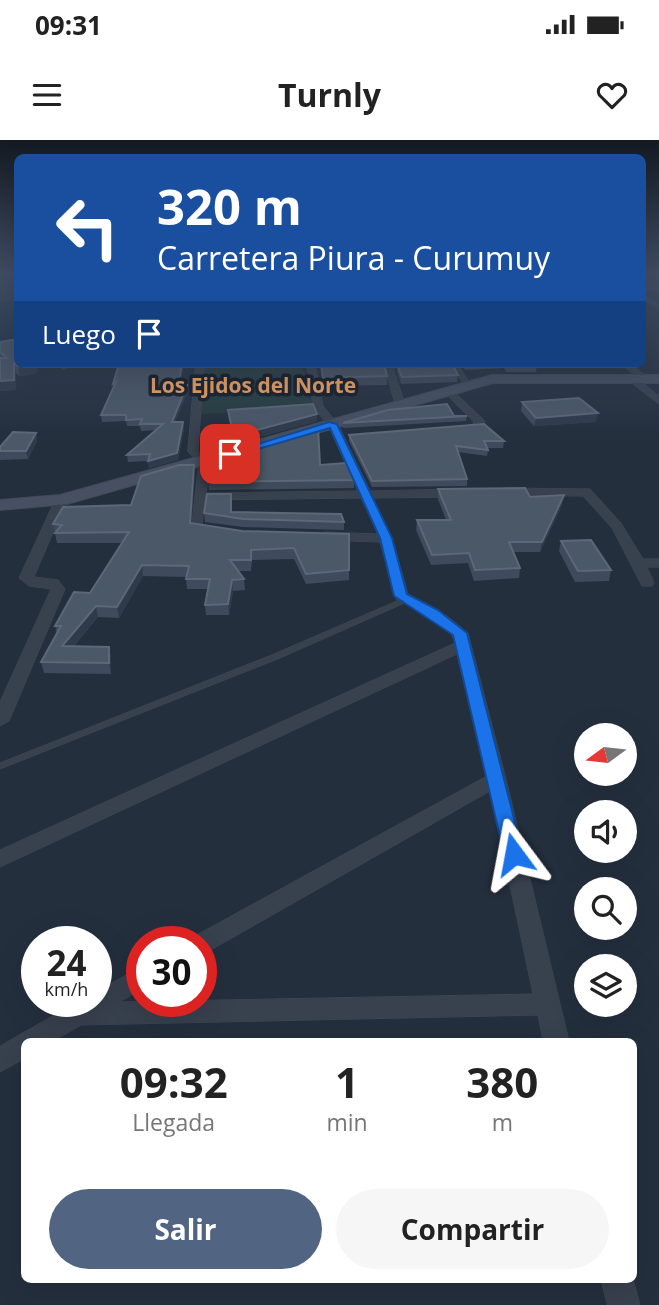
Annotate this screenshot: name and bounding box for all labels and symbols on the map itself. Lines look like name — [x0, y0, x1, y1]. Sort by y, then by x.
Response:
district label: Los Ejidos del Norte — [150, 371, 356, 399]
pin — [200, 424, 260, 484]
north arrow — [574, 723, 637, 786]
position arrow — [477, 817, 551, 891]
speed limit sign: 30 — [126, 926, 217, 1017]

